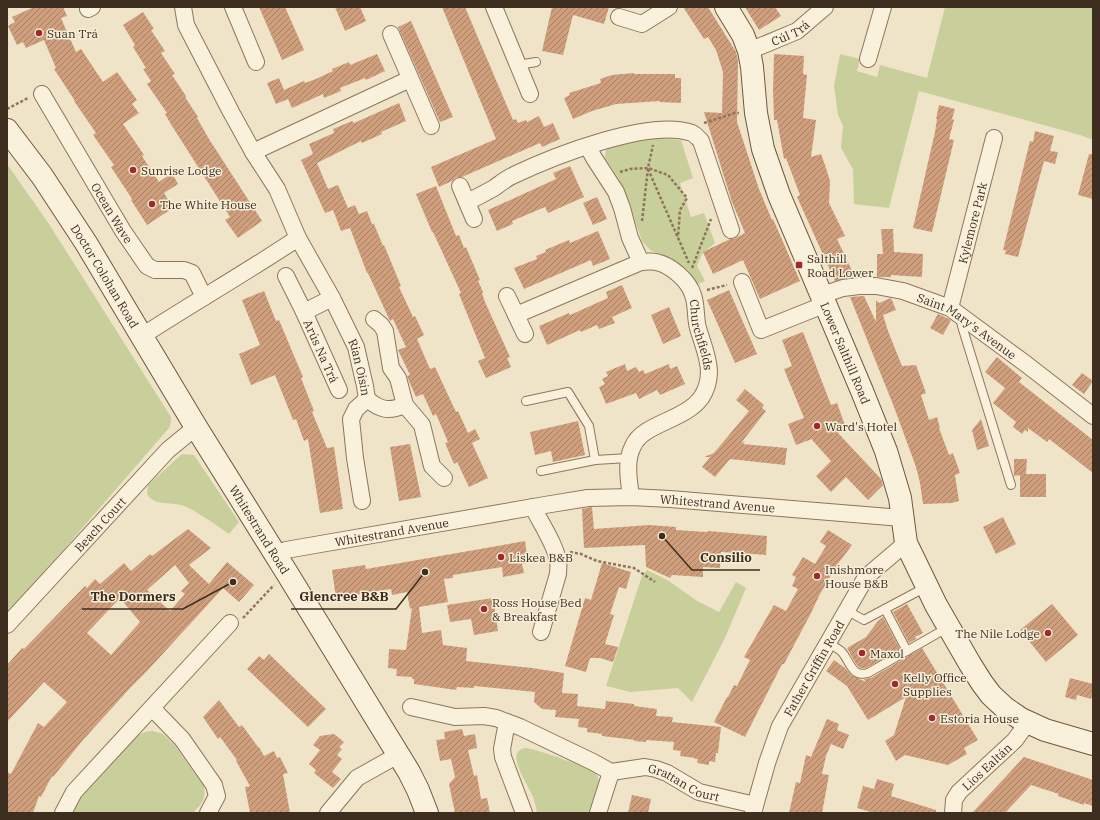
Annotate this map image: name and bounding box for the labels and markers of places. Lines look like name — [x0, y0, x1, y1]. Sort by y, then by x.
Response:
place label: Suan Trá — [47, 26, 98, 41]
marker: Suan Trá — [34, 28, 44, 38]
place label: Sunrise Lodge — [141, 163, 222, 178]
marker: Sunrise Lodge — [128, 165, 138, 175]
place label: The White House — [160, 197, 257, 212]
marker: The White House — [147, 199, 157, 209]
place label: Salthill Road Lower — [807, 251, 874, 280]
marker: Salthill Road Lower — [794, 260, 804, 270]
place label: Ward's Hotel — [825, 419, 897, 434]
marker: Ward's Hotel — [812, 421, 822, 431]
callout: Consilio — [692, 545, 760, 570]
place label: Liskea B&B — [509, 550, 573, 565]
marker: Liskea B&B — [496, 552, 506, 562]
place label: Inishmore House B&B — [825, 562, 888, 591]
marker: Inishmore House B&B — [812, 571, 822, 581]
callout: The Dormers — [82, 584, 183, 609]
callout: Glencree B&B — [291, 584, 396, 609]
place label: Ross House Bed & Breakfast — [492, 595, 582, 624]
marker: Ross House Bed & Breakfast — [479, 604, 489, 614]
place label: The Nile Lodge — [955, 626, 1040, 641]
marker: The Nile Lodge — [1043, 628, 1053, 638]
place label: Maxol — [870, 646, 904, 661]
marker: Maxol — [857, 648, 867, 658]
place label: Kelly Office Supplies — [903, 670, 967, 699]
marker: Kelly Office Supplies — [890, 679, 900, 689]
place label: Estoria House — [940, 711, 1019, 726]
marker: Estoria House — [927, 713, 937, 723]

